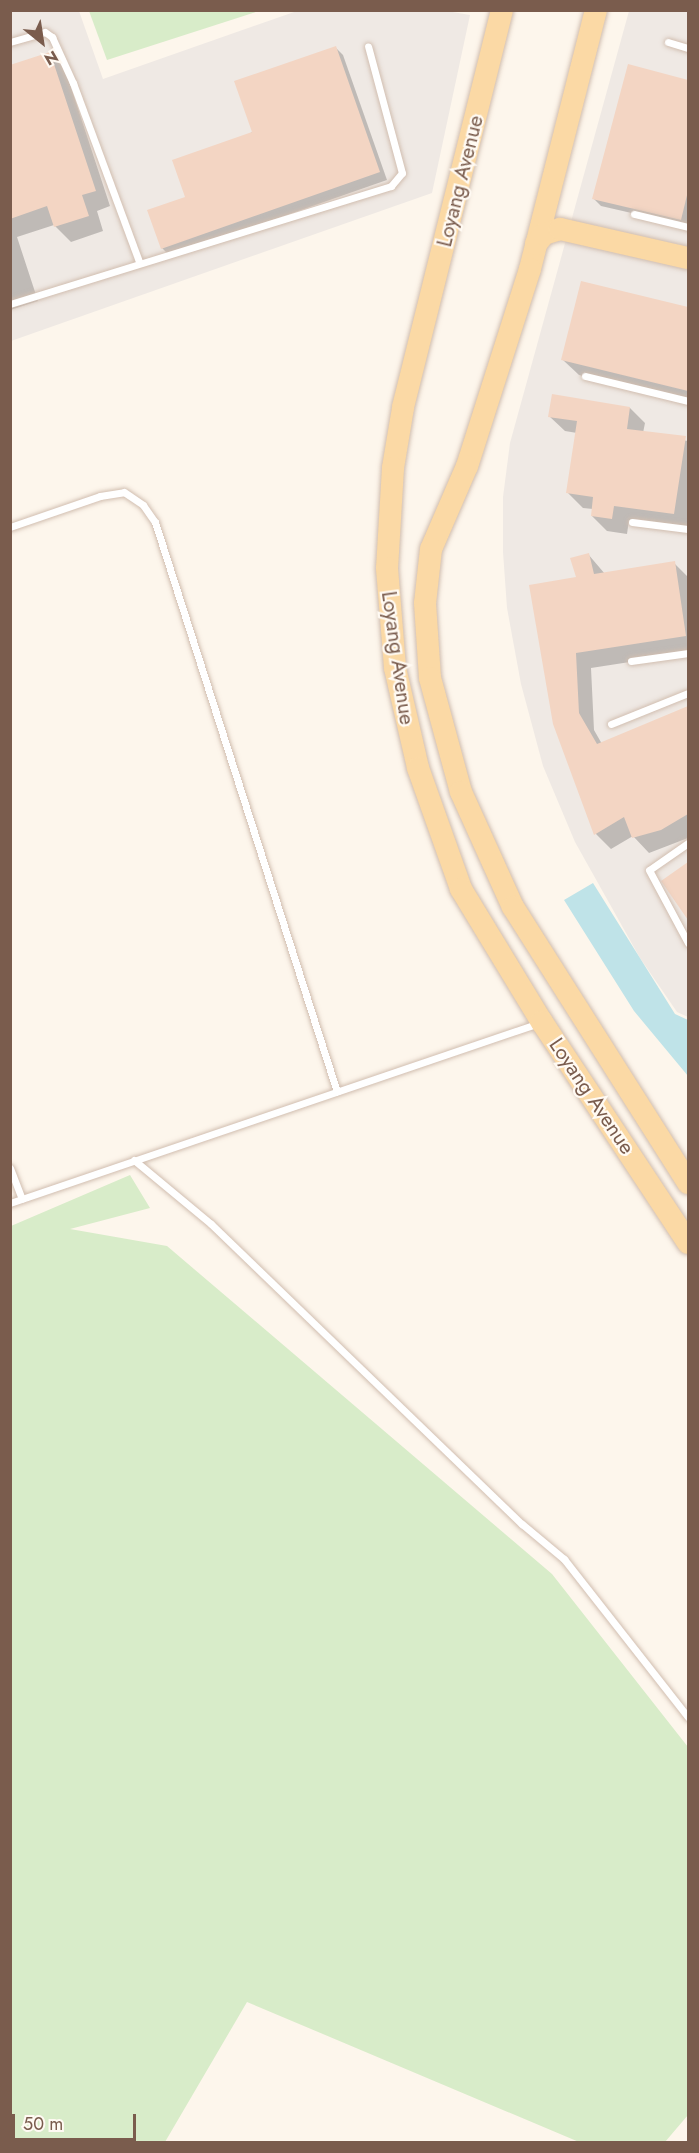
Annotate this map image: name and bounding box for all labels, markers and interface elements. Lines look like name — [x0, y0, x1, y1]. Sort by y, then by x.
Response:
north arrow — [12, 12, 72, 72]
text: N — [40, 45, 63, 71]
street label: Loyang Avenue — [431, 113, 489, 249]
street label: Loyang Avenue — [376, 590, 420, 726]
street label: Loyang Avenue — [544, 1033, 640, 1159]
scale bar — [15, 2102, 140, 2140]
text: 50 m — [23, 2111, 63, 2137]

